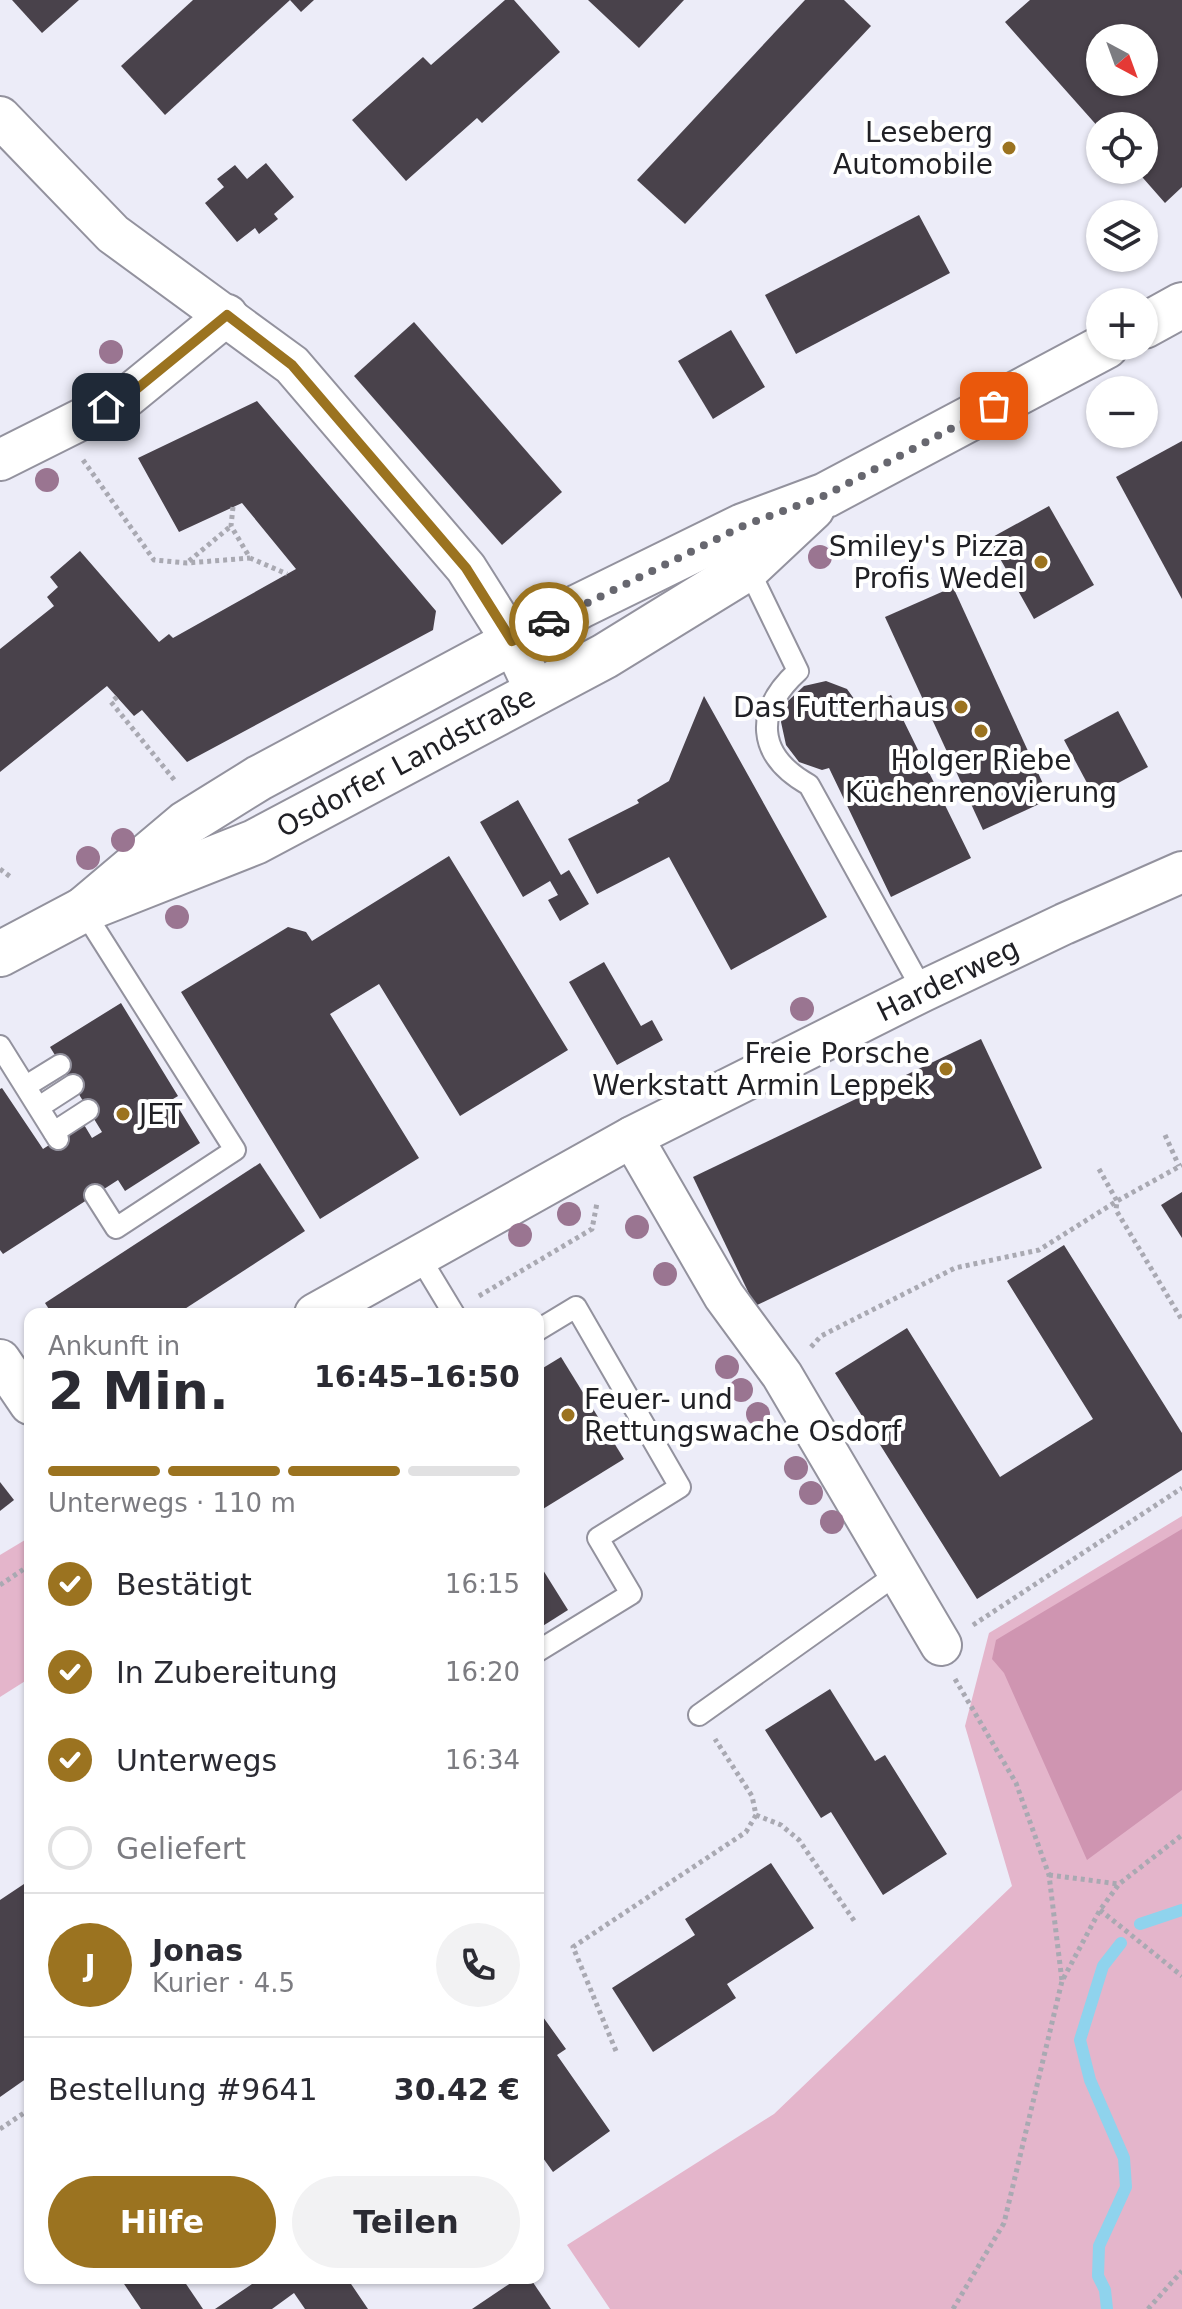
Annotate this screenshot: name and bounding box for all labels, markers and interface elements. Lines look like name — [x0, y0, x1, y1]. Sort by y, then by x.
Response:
north arrow — [1086, 24, 1158, 96]
map controls — [1086, 24, 1158, 448]
button: locate — [1086, 112, 1158, 184]
place label: Leseberg Automobile — [833, 116, 993, 181]
marker: Leseberg Automobile — [1000, 139, 1018, 157]
button: layers — [1086, 200, 1158, 272]
button: + — [1086, 288, 1158, 360]
pin — [960, 372, 1028, 440]
pin — [72, 373, 140, 441]
button: − — [1086, 376, 1158, 448]
icon: bag — [972, 384, 1016, 428]
icon: home — [84, 385, 128, 429]
place label: Smiley's Pizza Profis Wedel — [829, 530, 1025, 595]
marker: Smiley's Pizza Profis Wedel — [1032, 553, 1050, 571]
courier — [509, 582, 589, 662]
icon: car — [527, 600, 571, 644]
street label: Osdorfer Landstraße — [271, 680, 541, 844]
place label: Das Futterhaus — [733, 691, 945, 724]
marker: Das Futterhaus — [952, 698, 970, 716]
marker: Holger Riebe Küchenrenovierung — [972, 722, 990, 740]
place label: Holger Riebe Küchenrenovierung — [845, 744, 1117, 809]
street label: Harderweg — [872, 931, 1024, 1029]
place label: Freie Porsche Werkstatt Armin Leppek — [592, 1037, 931, 1102]
marker: Freie Porsche Werkstatt Armin Leppek — [937, 1060, 955, 1078]
place label: JET — [137, 1098, 183, 1131]
marker: JET — [114, 1105, 132, 1123]
text: Ankunft in — [48, 1331, 180, 1361]
text: 16:45–16:50 — [314, 1359, 520, 1394]
text: 2 Min. — [48, 1361, 229, 1421]
place label: Feuer- und Rettungswache Osdorf — [584, 1383, 903, 1448]
marker: Feuer- und Rettungswache Osdorf — [559, 1406, 577, 1424]
text: Unterwegs · 110 m — [48, 1488, 296, 1518]
icon: check — [48, 1562, 92, 1606]
text: Bestätigt — [116, 1567, 252, 1602]
text: 16:15 — [445, 1569, 520, 1599]
icon: check — [48, 1650, 92, 1694]
text: In Zubereitung — [116, 1655, 338, 1690]
text: 16:20 — [445, 1657, 520, 1687]
icon: check — [48, 1738, 92, 1782]
text: Unterwegs — [116, 1743, 277, 1778]
text: 16:34 — [445, 1745, 520, 1775]
text: Geliefert — [116, 1831, 246, 1866]
button: phone — [436, 1923, 520, 2007]
text: Jonas — [152, 1933, 243, 1968]
text: J — [84, 1948, 96, 1983]
text: Kurier · 4.5 — [152, 1968, 295, 1998]
text: Bestellung #9641 — [48, 2072, 318, 2107]
text: 30.42 € — [394, 2072, 520, 2107]
button: Hilfe — [48, 2176, 276, 2268]
button: Teilen — [292, 2176, 520, 2268]

